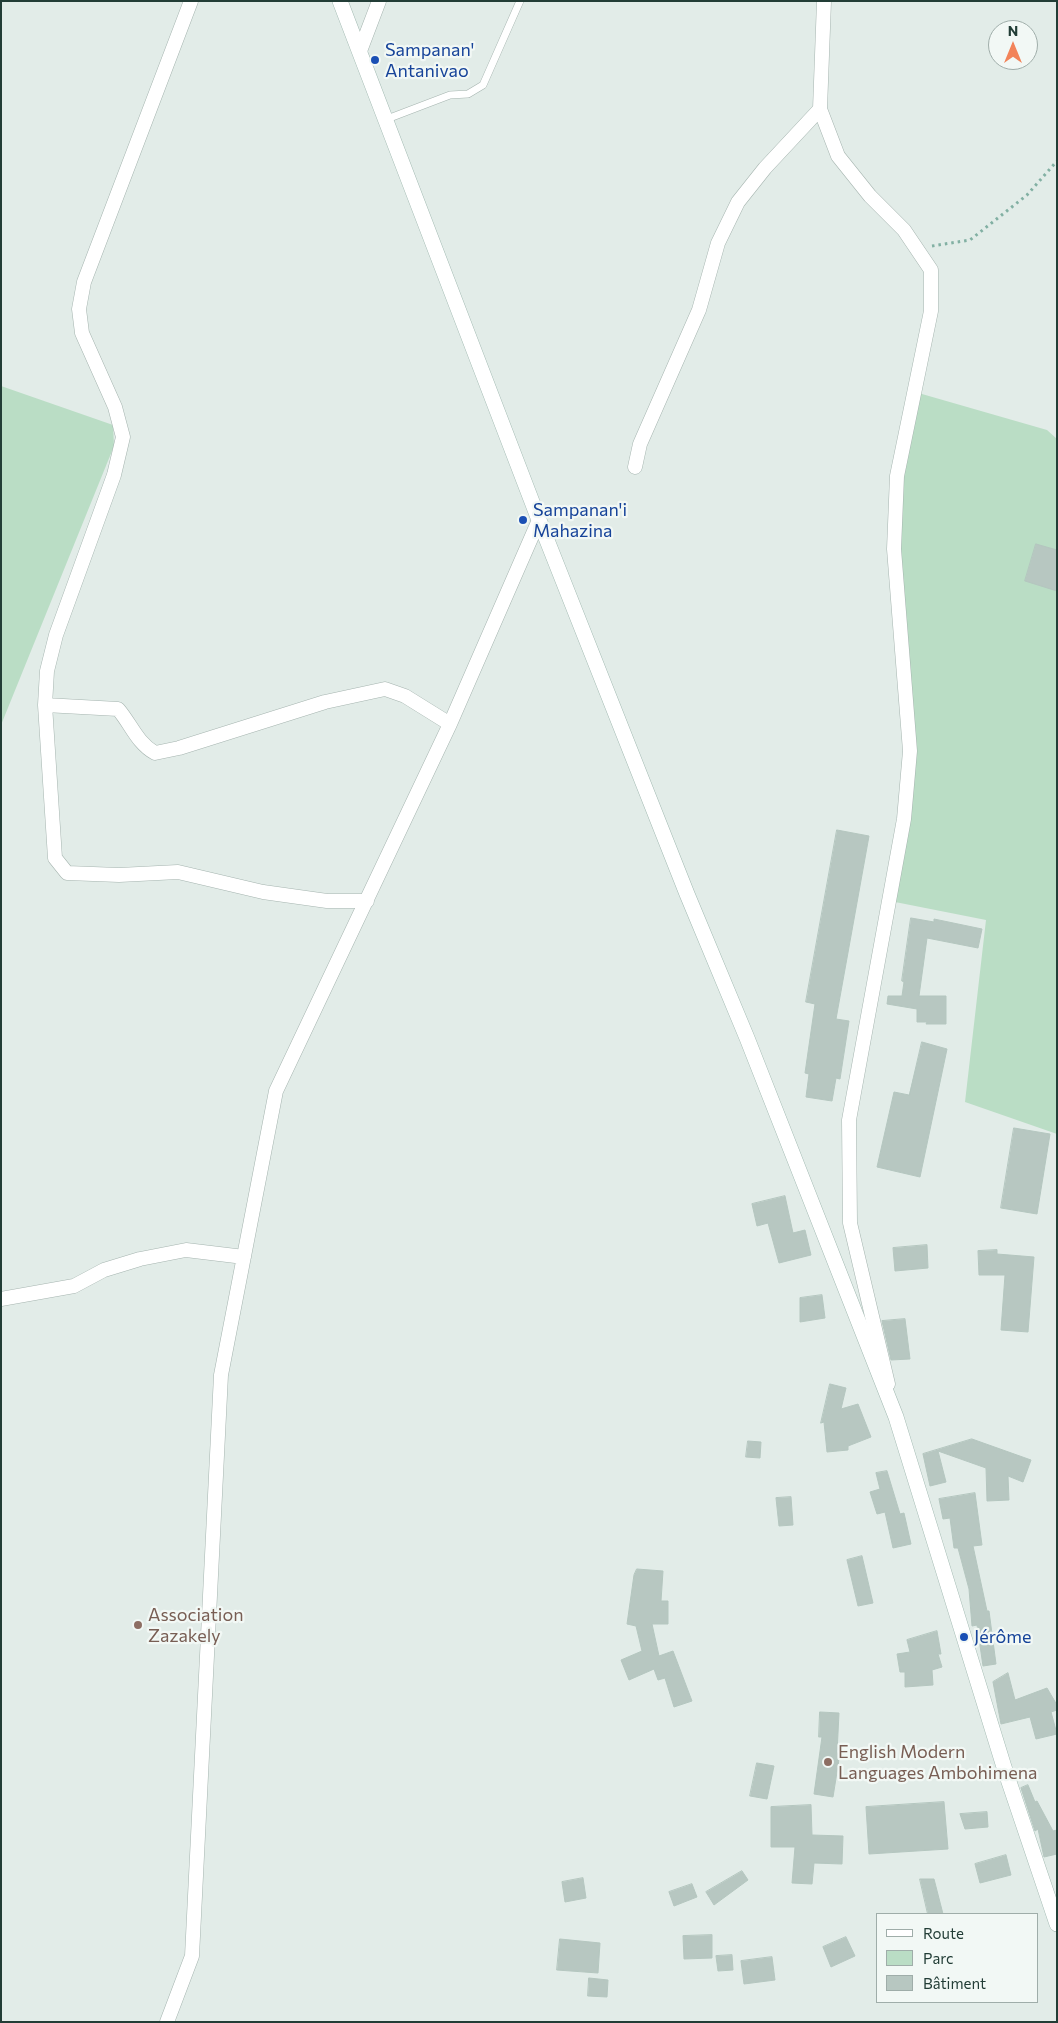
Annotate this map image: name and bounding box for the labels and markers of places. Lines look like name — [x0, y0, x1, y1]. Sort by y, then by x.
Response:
place label: Sampanan' Antanivao — [385, 39, 474, 82]
marker: Sampanan' Antanivao — [369, 54, 381, 66]
place label: Sampanan'i Mahazina — [533, 499, 627, 542]
marker: Sampanan'i Mahazina — [517, 514, 529, 526]
place label: Association Zazakely — [148, 1604, 244, 1646]
marker: Association Zazakely — [132, 1619, 144, 1631]
place label: Jérôme — [974, 1626, 1032, 1648]
marker: Jérôme — [958, 1631, 970, 1643]
place label: English Modern Languages Ambohimena — [838, 1741, 1037, 1784]
marker: English Modern Languages Ambohimena — [822, 1756, 834, 1768]

